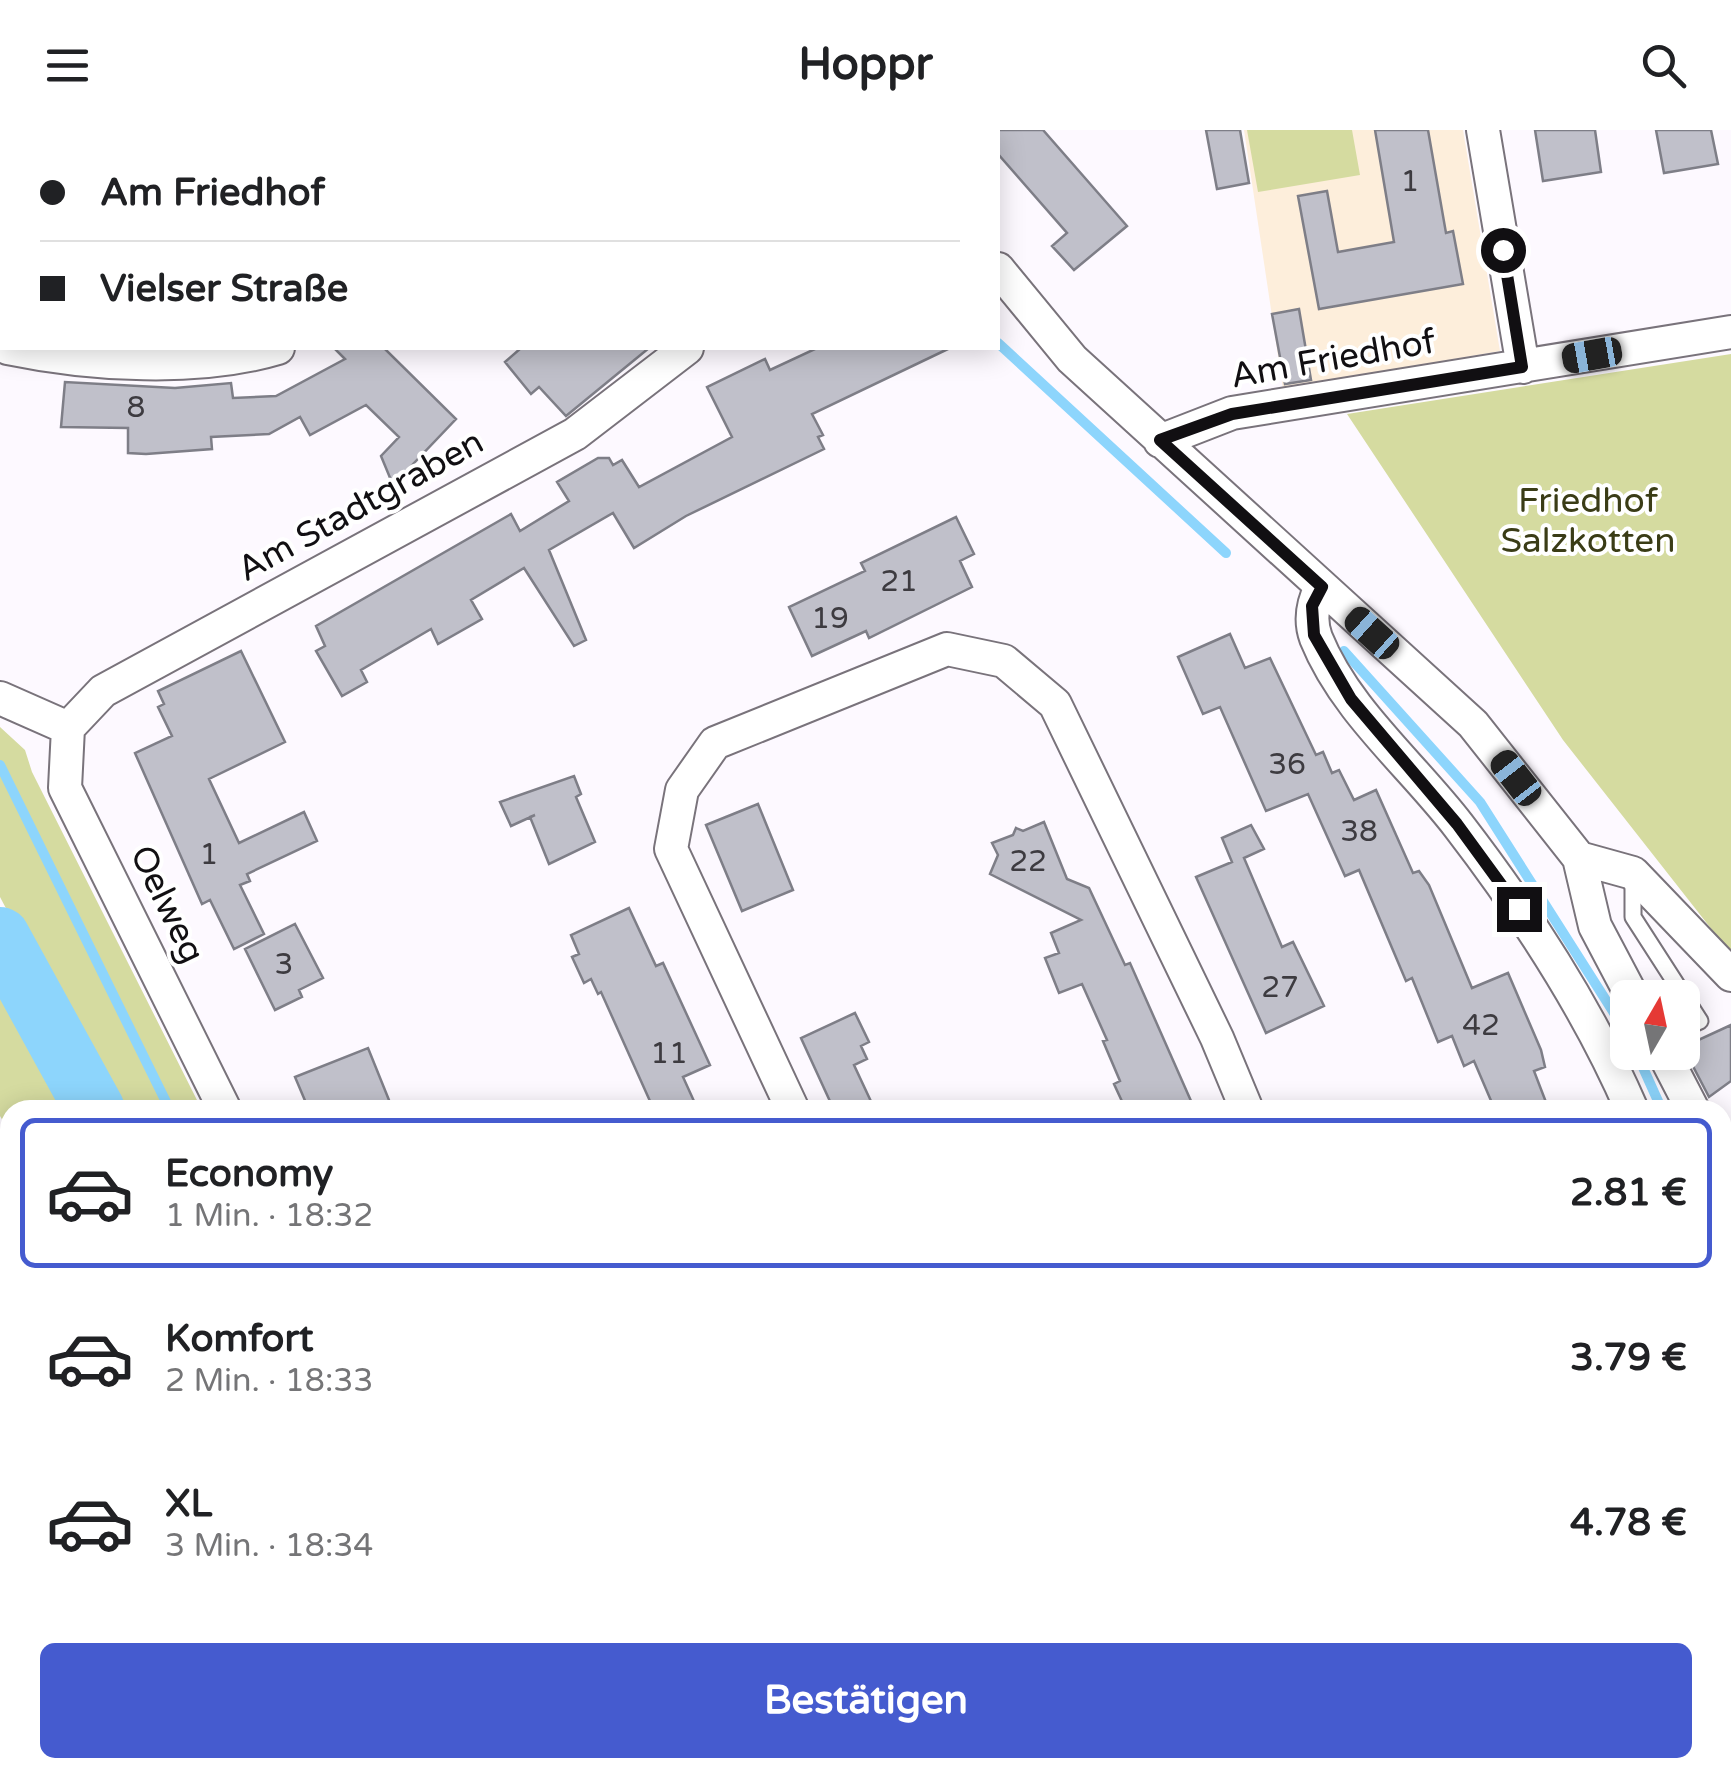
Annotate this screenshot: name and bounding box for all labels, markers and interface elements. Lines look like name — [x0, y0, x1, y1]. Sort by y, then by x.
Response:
icon: menu — [40, 38, 95, 93]
text: Hoppr — [798, 38, 933, 92]
icon: search — [1636, 38, 1691, 93]
house number: 1 — [1401, 163, 1419, 200]
text: Am Friedhof — [100, 170, 325, 216]
route start — [1481, 228, 1526, 273]
text: Vielser Straße — [100, 266, 348, 312]
street label: Am Friedhof — [1227, 320, 1439, 398]
car — [1560, 335, 1624, 375]
house number: 8 — [127, 389, 145, 426]
street label: Am Stadtgraben — [230, 421, 491, 591]
park label: Friedhof Salzkotten — [1501, 480, 1675, 562]
house number: 21 — [880, 563, 918, 600]
house number: 19 — [811, 600, 849, 637]
car — [1340, 602, 1404, 664]
car — [1486, 745, 1546, 811]
house number: 36 — [1268, 746, 1306, 783]
house number: 38 — [1340, 813, 1378, 850]
house number: 1 — [200, 836, 218, 873]
street label: Oelweg — [121, 839, 214, 970]
house number: 22 — [1009, 843, 1047, 880]
route end — [1497, 887, 1542, 932]
house number: 3 — [275, 946, 293, 983]
house number: 27 — [1261, 969, 1299, 1006]
north arrow — [1610, 980, 1700, 1070]
map controls — [1610, 980, 1700, 1070]
house number: 42 — [1462, 1007, 1500, 1044]
house number: 11 — [650, 1035, 688, 1072]
icon: car — [45, 1148, 135, 1238]
text: Economy — [165, 1151, 333, 1197]
text: 2.81 € — [1570, 1170, 1687, 1216]
text: 1 Min. · 18:32 — [165, 1197, 373, 1235]
icon: car — [45, 1313, 135, 1403]
text: Komfort — [165, 1316, 314, 1362]
text: 3.79 € — [1570, 1335, 1687, 1381]
text: 2 Min. · 18:33 — [165, 1362, 373, 1400]
icon: car — [45, 1478, 135, 1568]
text: XL — [165, 1481, 212, 1527]
text: 4.78 € — [1570, 1500, 1687, 1546]
text: 3 Min. · 18:34 — [165, 1527, 373, 1565]
button: Bestätigen — [40, 1643, 1692, 1758]

